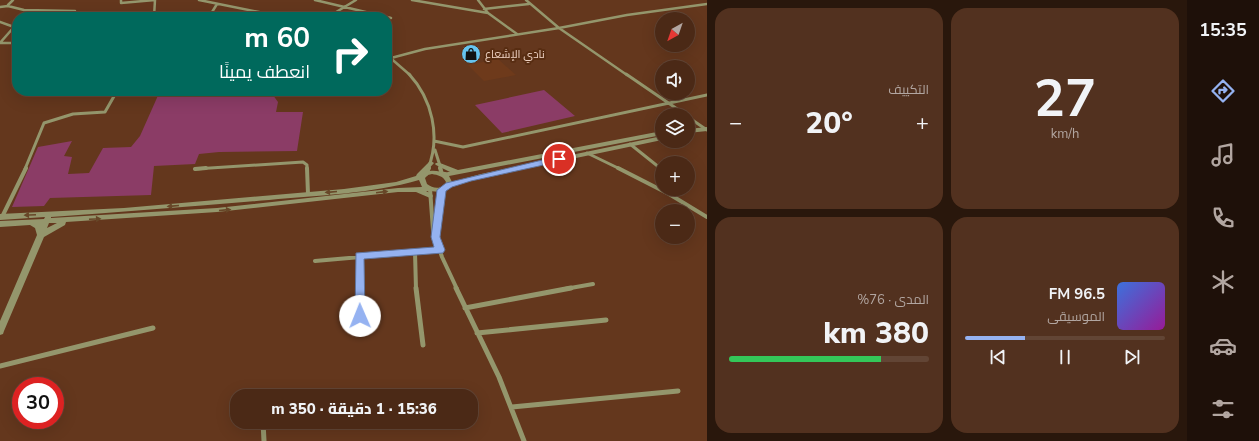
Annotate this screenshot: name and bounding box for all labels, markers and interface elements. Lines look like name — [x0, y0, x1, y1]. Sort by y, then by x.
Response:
north arrow — [655, 12, 695, 52]
map controls — [655, 12, 695, 244]
text: 15:35 — [1199, 18, 1247, 42]
text: 60 m — [244, 19, 310, 57]
icon: right — [324, 28, 376, 80]
shop icon: نادي الإشعاع — [460, 43, 482, 65]
place label: نادي الإشعاع — [485, 47, 545, 63]
text: انعطف يمينًا — [219, 60, 310, 84]
button: sound — [655, 60, 695, 100]
text: 27 — [1034, 63, 1096, 134]
icon: directions — [1209, 77, 1237, 105]
text: التكييف — [888, 81, 929, 99]
text: 20° — [805, 103, 853, 144]
button: layers — [655, 108, 695, 148]
text: − — [729, 108, 742, 138]
text: + — [916, 108, 929, 138]
text: km/h — [1051, 125, 1079, 143]
icon: music — [1209, 141, 1237, 169]
pin — [542, 142, 576, 176]
icon: arrive — [548, 148, 570, 170]
button: + — [655, 156, 695, 196]
one-way arrow — [325, 189, 337, 195]
one-way arrow — [376, 189, 388, 196]
one-way arrow — [167, 203, 179, 209]
button: − — [655, 204, 695, 244]
icon: phone — [1209, 204, 1237, 232]
one-way arrow — [219, 206, 231, 213]
one-way arrow — [24, 212, 36, 219]
one-way arrow — [89, 215, 101, 222]
icon: climate — [1209, 268, 1237, 296]
text: 96.5 FM — [1049, 284, 1105, 304]
text: المدى · 76% — [857, 291, 929, 309]
position arrow — [339, 295, 381, 337]
text: الموسيقى — [1047, 308, 1105, 326]
text: 380 km — [823, 313, 929, 354]
icon: car — [1209, 332, 1237, 360]
icon: previous — [987, 346, 1009, 368]
icon: pause — [1054, 346, 1076, 368]
icon: next — [1121, 346, 1143, 368]
speed limit sign: 30 — [12, 377, 64, 429]
icon: filters — [1209, 395, 1237, 423]
text: 15:36 · 1 دقيقة · 350 m — [271, 399, 437, 419]

